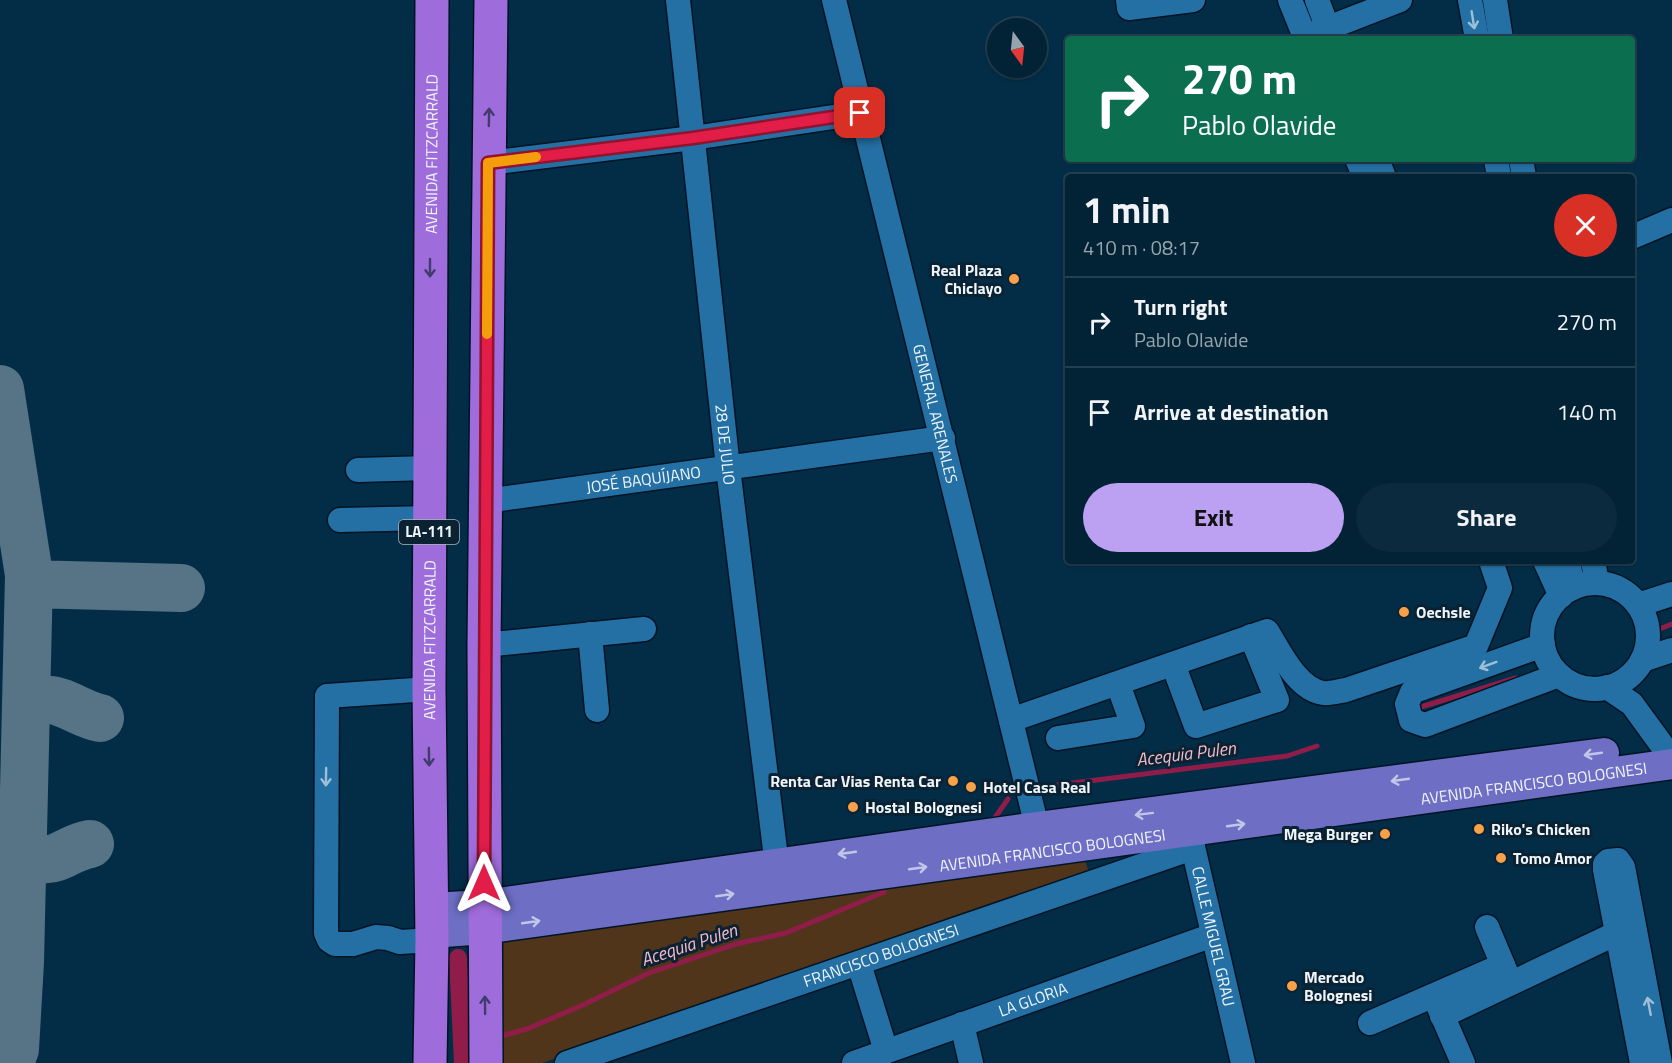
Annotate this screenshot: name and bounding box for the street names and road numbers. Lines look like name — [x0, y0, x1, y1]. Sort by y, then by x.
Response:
street label: AVENIDA FITZCARRALD — [419, 74, 444, 234]
street label: GENERAL ARENALES — [907, 342, 964, 486]
street label: 28 DE JULIO — [709, 403, 742, 486]
street label: JOSÉ BAQUÍJANO — [585, 460, 702, 499]
road number: LA-111 — [399, 520, 459, 544]
street label: AVENIDA FITZCARRALD — [417, 560, 442, 720]
street label: AVENIDA FRANCISCO BOLOGNESI — [1419, 756, 1648, 811]
street label: AVENIDA FRANCISCO BOLOGNESI — [938, 822, 1167, 878]
street label: CALLE MIGUEL GRAU — [1186, 864, 1241, 1009]
street label: FRANCISCO BOLOGNESI — [800, 917, 962, 993]
street label: LA GLORIA — [995, 976, 1071, 1023]

